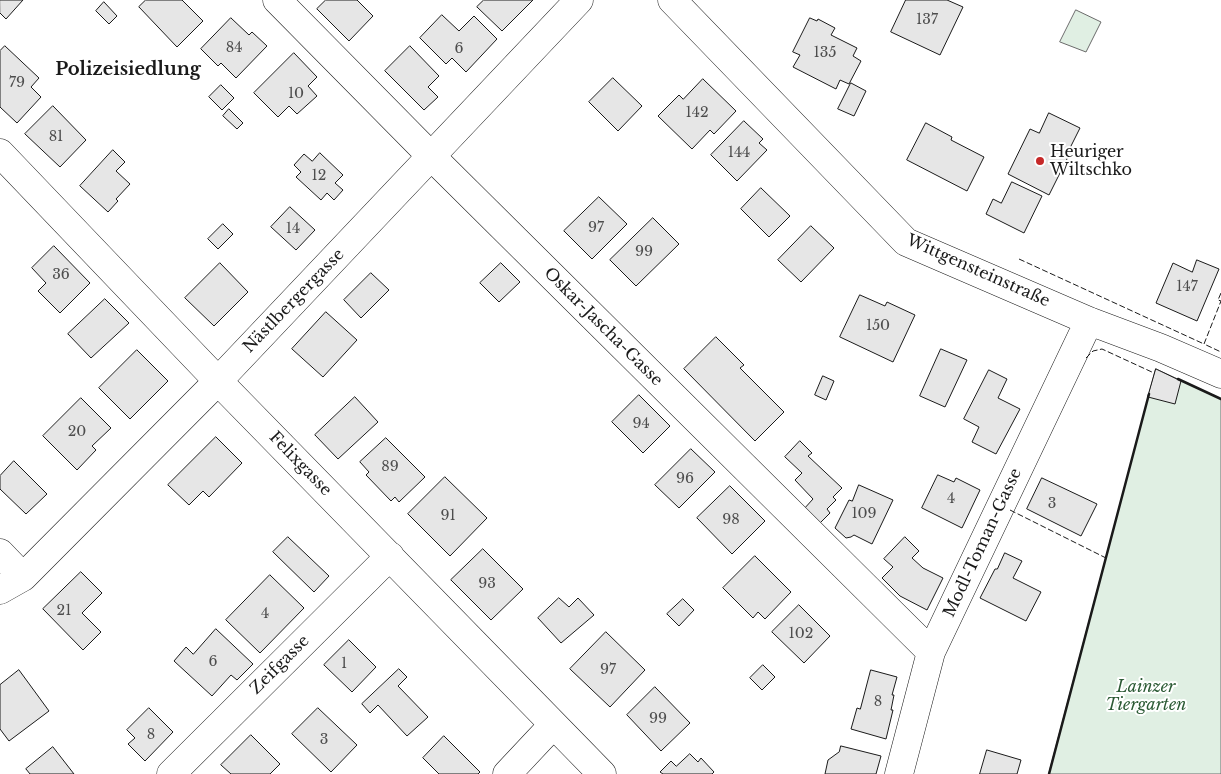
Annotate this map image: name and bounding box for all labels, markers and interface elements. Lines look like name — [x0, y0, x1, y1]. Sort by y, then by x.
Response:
house number: 137 — [916, 12, 938, 28]
house number: 84 — [226, 40, 242, 56]
house number: 6 — [454, 41, 464, 57]
house number: 135 — [814, 45, 836, 61]
district label: Polizeisiedlung — [55, 59, 201, 81]
house number: 79 — [9, 75, 25, 91]
house number: 10 — [288, 86, 304, 102]
house number: 142 — [685, 105, 709, 121]
house number: 81 — [49, 129, 63, 145]
place label: Heuriger Wiltschko — [1050, 142, 1132, 180]
house number: 144 — [728, 145, 750, 161]
marker: Heuriger Wiltschko — [1034, 155, 1046, 167]
house number: 12 — [312, 168, 326, 184]
house number: 97 — [588, 220, 604, 236]
house number: 14 — [286, 221, 300, 237]
street label: Wittgensteinstraße — [903, 231, 1053, 311]
house number: 99 — [635, 244, 653, 260]
street label: Nästlbergergasse — [240, 245, 348, 357]
street label: Oskar-Jascha-Gasse — [540, 264, 666, 390]
house number: 36 — [52, 267, 70, 283]
house number: 147 — [1176, 279, 1198, 295]
house number: 150 — [866, 318, 890, 334]
house number: 94 — [632, 416, 650, 432]
house number: 20 — [68, 424, 86, 440]
street label: Felixgasse — [265, 428, 335, 500]
house number: 89 — [381, 459, 399, 475]
street label: Modl-Toman-Gasse — [940, 465, 1026, 621]
house number: 96 — [676, 471, 694, 487]
house number: 4 — [947, 491, 955, 507]
house number: 3 — [1048, 496, 1056, 512]
house number: 109 — [851, 506, 877, 522]
house number: 91 — [440, 508, 456, 524]
house number: 98 — [722, 512, 740, 528]
house number: 93 — [478, 576, 496, 592]
house number: 21 — [57, 603, 71, 619]
house number: 4 — [261, 606, 269, 622]
house number: 102 — [789, 626, 813, 642]
street label: Zeifgasse — [246, 631, 314, 699]
house number: 6 — [208, 654, 218, 670]
house number: 1 — [341, 656, 347, 672]
house number: 97 — [600, 662, 616, 678]
park label: Lainzer Tiergarten — [1106, 677, 1186, 715]
house number: 8 — [874, 694, 882, 710]
house number: 99 — [649, 711, 667, 727]
house number: 8 — [147, 727, 155, 743]
house number: 3 — [320, 732, 328, 748]

